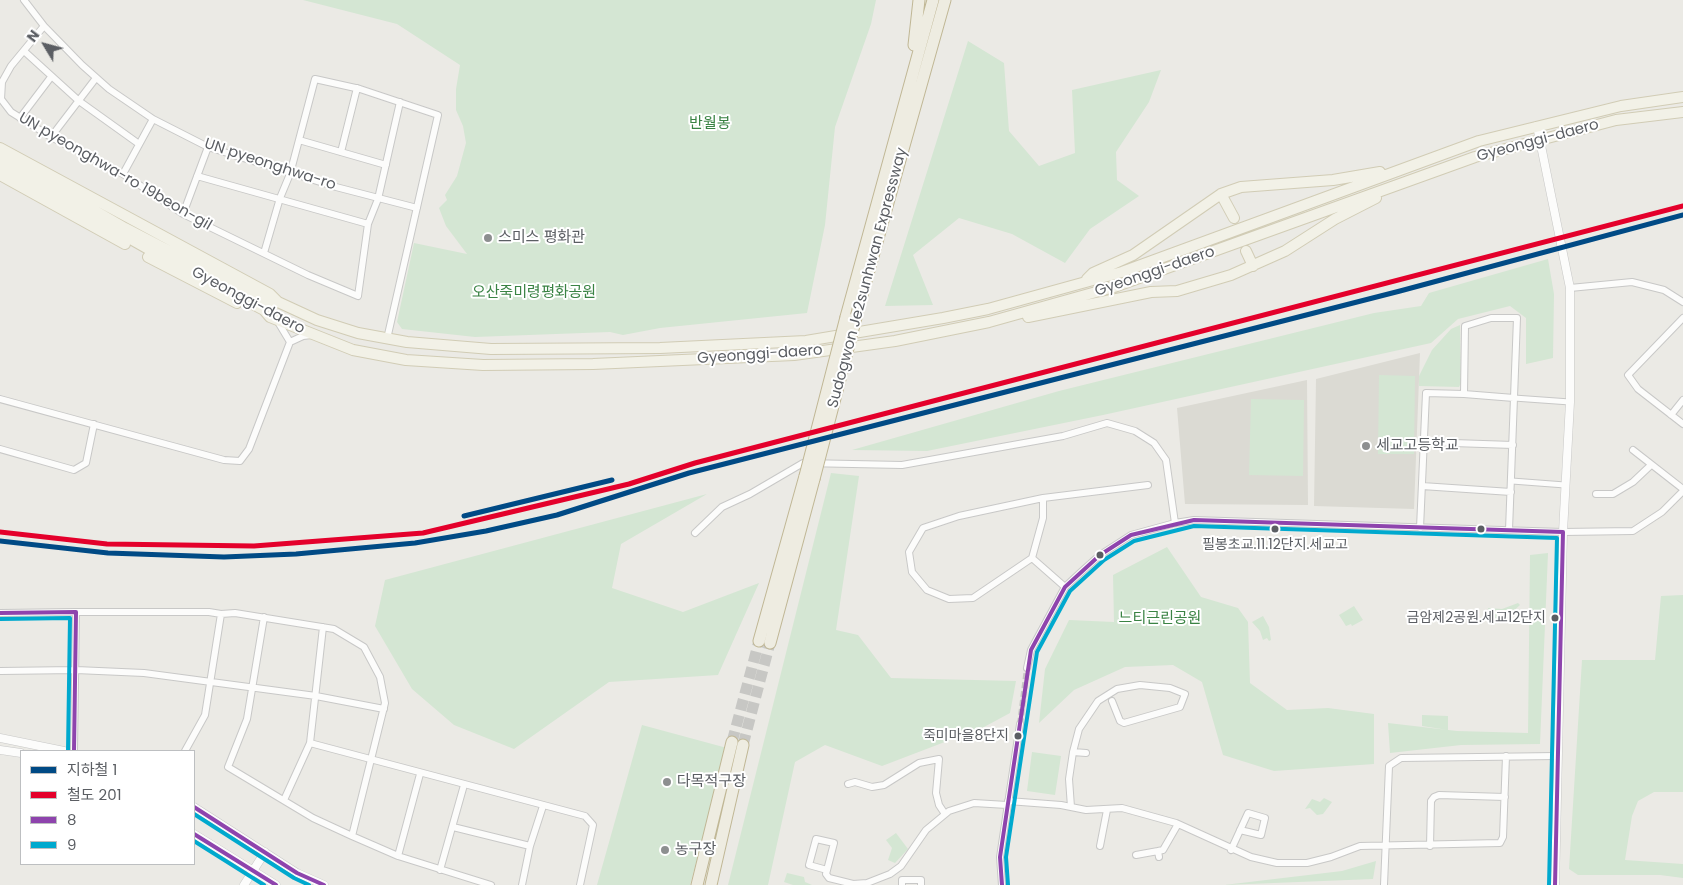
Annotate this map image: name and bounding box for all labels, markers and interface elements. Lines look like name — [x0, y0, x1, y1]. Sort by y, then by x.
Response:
north arrow — [20, 20, 70, 70]
text: N — [22, 26, 44, 46]
street label: UN pyeonghwa-ro 19beon-gil — [15, 109, 215, 235]
park label: 반월봉 — [689, 115, 731, 133]
street label: Gyeonggi-daero — [1475, 116, 1601, 166]
street label: UN pyeonghwa-ro — [202, 135, 338, 195]
street label: Sudogwon Je2sunhwan Expressway — [825, 146, 911, 410]
place label: 스미스 평화관 — [498, 229, 585, 247]
marker: 스미스 평화관 — [482, 232, 494, 244]
street label: Gyeonggi-daero — [1093, 243, 1217, 301]
street label: Gyeonggi-daero — [188, 264, 308, 338]
park label: 오산죽미령평화공원 — [472, 284, 596, 302]
street label: Gyeonggi-daero — [697, 342, 823, 368]
place label: 세교고등학교 — [1376, 437, 1459, 455]
marker: 세교고등학교 — [1360, 440, 1372, 452]
marker: 필봉초교.11.12단지.세교고 — [1270, 524, 1280, 534]
unlabelled marker — [1476, 524, 1486, 534]
place label: 필봉초교.11.12단지.세교고 — [1202, 537, 1348, 553]
unlabelled marker — [1095, 550, 1105, 560]
park label: 느티근린공원 — [1119, 610, 1201, 628]
place label: 금암제2공원.세교12단지 — [1407, 610, 1546, 626]
marker: 금암제2공원.세교12단지 — [1550, 613, 1560, 623]
place label: 죽미마을8단지 — [923, 728, 1009, 744]
marker: 죽미마을8단지 — [1013, 731, 1023, 741]
legend — [20, 750, 195, 865]
text: 지하철 1 — [67, 759, 117, 780]
place label: 다목적구장 — [677, 773, 746, 791]
marker: 다목적구장 — [661, 776, 673, 788]
text: 철도 201 — [67, 784, 121, 805]
text: 8 — [67, 809, 76, 830]
text: 9 — [67, 834, 76, 855]
place label: 농구장 — [675, 841, 716, 859]
marker: 농구장 — [659, 844, 671, 856]

